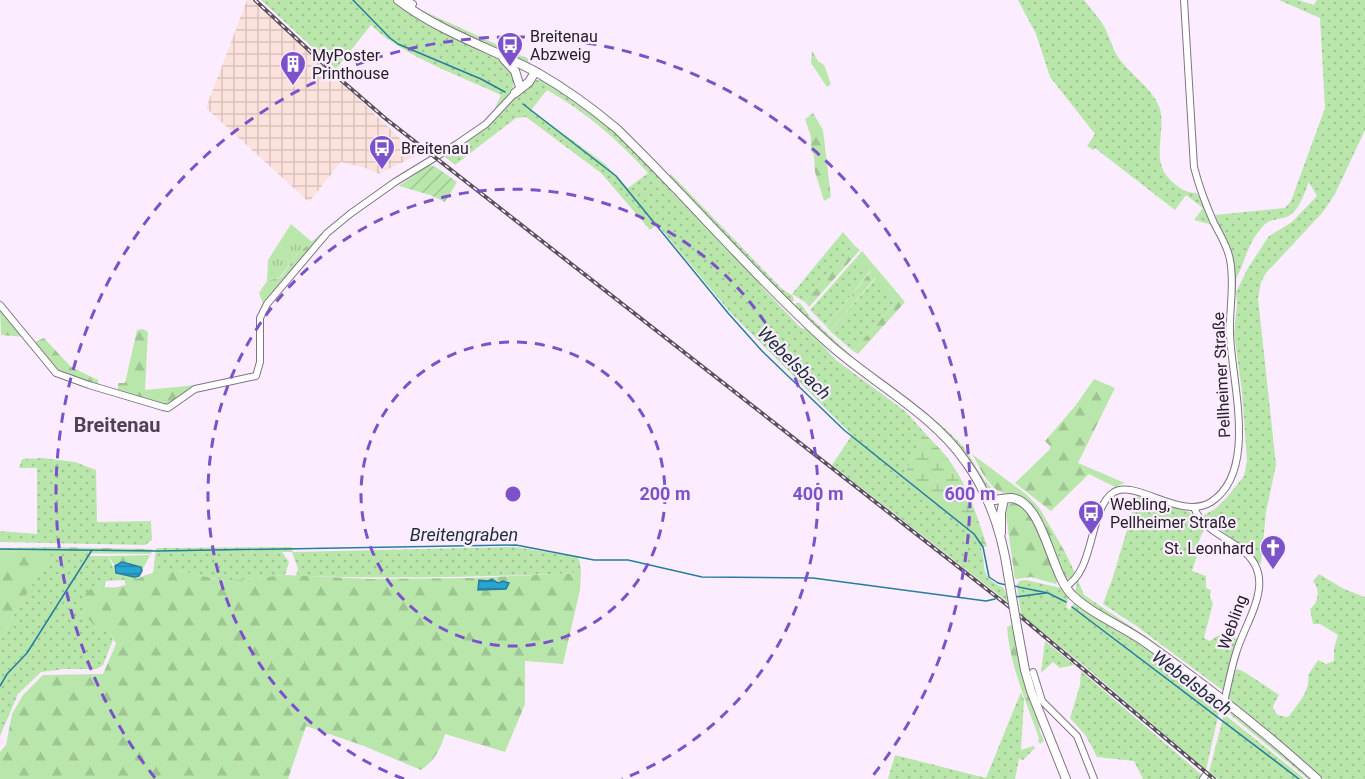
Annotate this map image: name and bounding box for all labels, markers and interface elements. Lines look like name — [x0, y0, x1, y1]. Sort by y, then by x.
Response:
place label: Breitenau Abzweig — [530, 27, 598, 64]
bus stop icon: Breitenau Abzweig — [495, 30, 525, 68]
place label: MyPoster Printhouse — [312, 46, 389, 83]
building icon: MyPoster Printhouse — [278, 49, 308, 87]
bus stop icon: Breitenau — [367, 133, 397, 171]
place label: Breitenau — [401, 139, 469, 158]
street label: Pellheimer Straße — [1209, 312, 1234, 438]
water label: Webelsbach — [753, 322, 835, 404]
district label: Breitenau — [74, 413, 160, 437]
text: 200 m — [639, 483, 691, 504]
text: 400 m — [792, 483, 844, 504]
text: 600 m — [944, 483, 996, 504]
centre of rings — [503, 484, 523, 504]
place label: Webling, Pellheimer Straße — [1110, 495, 1236, 532]
bus stop icon: Webling, Pellheimer Straße — [1076, 498, 1106, 536]
water label: Breitengraben — [410, 524, 518, 545]
church icon: St. Leonhard — [1258, 533, 1288, 571]
place label: St. Leonhard — [1164, 539, 1254, 558]
street label: Webling — [1214, 592, 1251, 652]
water label: Webelsbach — [1148, 646, 1236, 720]

